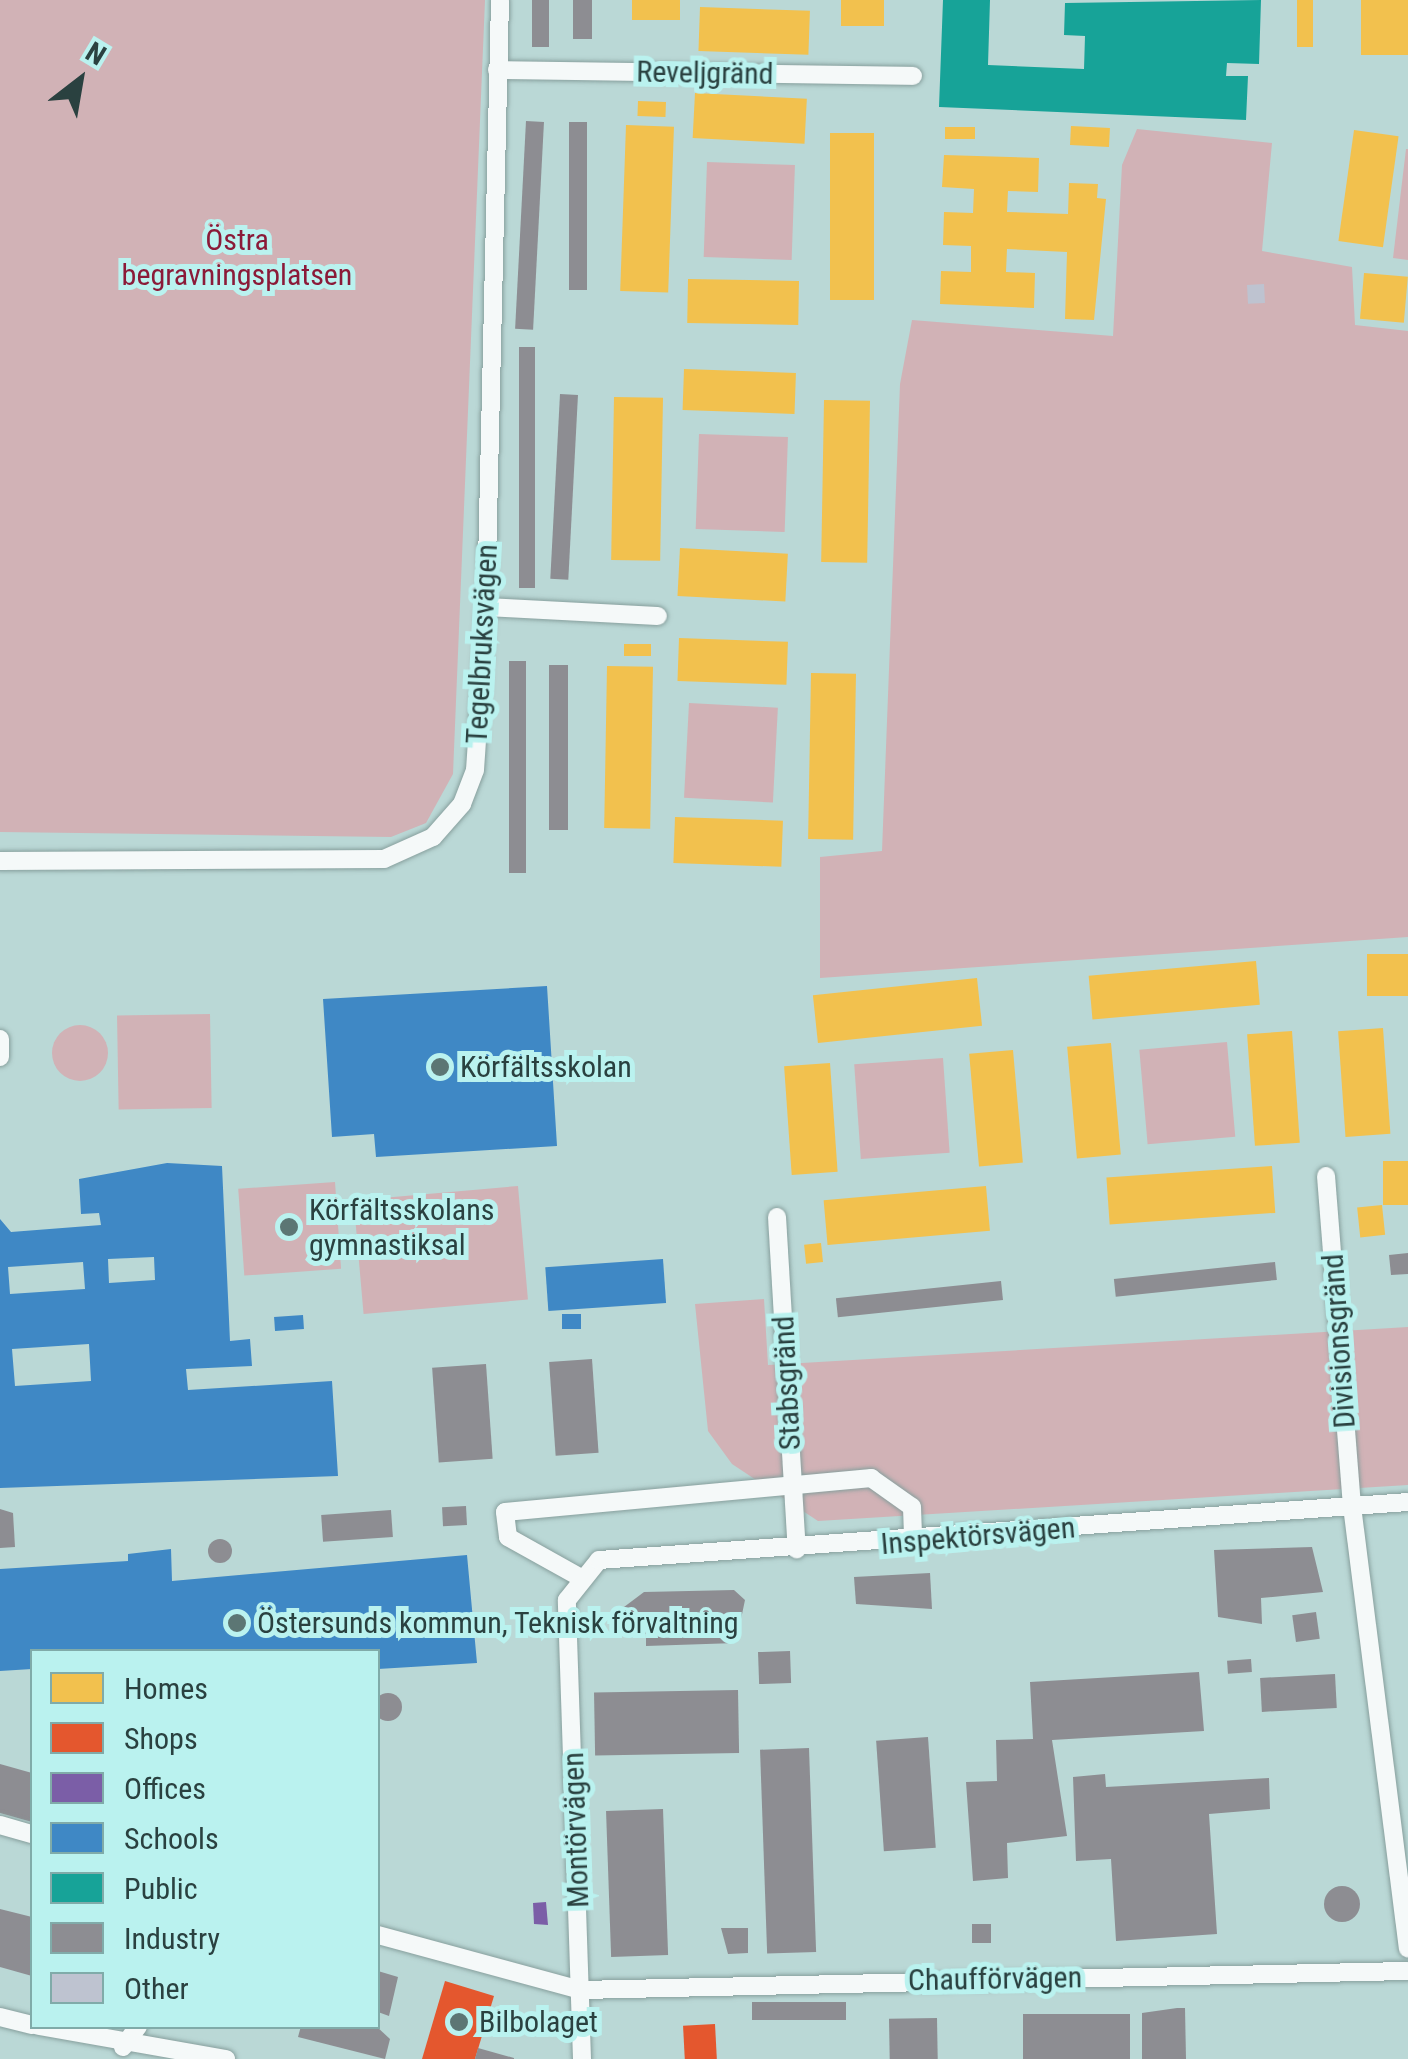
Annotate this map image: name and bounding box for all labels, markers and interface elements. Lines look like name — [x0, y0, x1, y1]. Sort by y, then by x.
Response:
north arrow — [30, 30, 130, 130]
text: N — [80, 35, 112, 72]
street label: Reveljgränd — [636, 54, 774, 92]
park label: Östra begravningsplatsen — [122, 222, 352, 292]
street label: Tegelbruksvägen — [459, 543, 505, 745]
place label: Körfältsskolan — [460, 1049, 632, 1085]
marker: Körfältsskolan — [429, 1056, 451, 1078]
place label: Körfältsskolans gymnastiksal — [309, 1192, 494, 1262]
marker: Körfältsskolans gymnastiksal — [278, 1216, 300, 1238]
street label: Divisionsgränd — [1315, 1253, 1363, 1429]
street label: Stabsgränd — [766, 1315, 808, 1451]
street label: Inspektörsvägen — [879, 1510, 1077, 1562]
place label: Östersunds kommun, Teknisk förvaltning — [257, 1605, 739, 1641]
marker: Östersunds kommun, Teknisk förvaltning — [226, 1612, 248, 1634]
legend — [30, 1649, 380, 2029]
text: Homes — [124, 1671, 208, 1706]
text: Shops — [124, 1721, 198, 1756]
street label: Montörvägen — [555, 1752, 597, 1908]
text: Offices — [124, 1771, 206, 1806]
text: Schools — [124, 1821, 219, 1856]
text: Public — [124, 1871, 198, 1906]
text: Industry — [124, 1921, 220, 1956]
street label: Chaufförvägen — [908, 1959, 1082, 1999]
text: Other — [124, 1971, 189, 2006]
place label: Bilbolaget — [479, 2004, 598, 2040]
marker: Bilbolaget — [448, 2011, 470, 2033]

